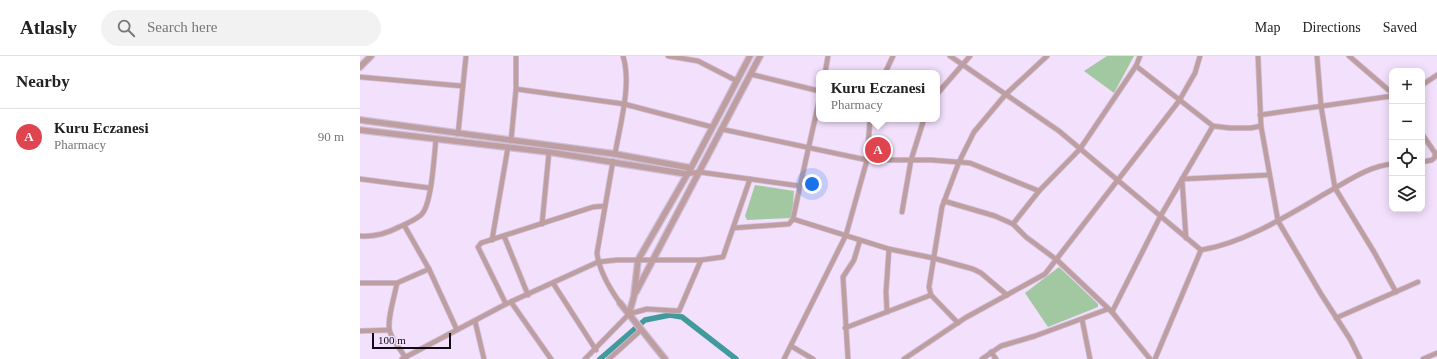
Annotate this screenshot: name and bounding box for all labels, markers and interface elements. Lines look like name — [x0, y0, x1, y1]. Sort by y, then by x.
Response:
search box — [101, 10, 381, 46]
text: Atlasly — [20, 17, 77, 38]
icon: search — [115, 17, 137, 39]
text: Search here — [147, 19, 217, 35]
text: Map — [1255, 20, 1280, 35]
text: Directions — [1302, 20, 1361, 35]
text: Saved — [1383, 20, 1417, 35]
map controls — [1389, 68, 1425, 212]
button: + — [1389, 68, 1425, 104]
popup — [816, 70, 940, 122]
text: Nearby — [16, 72, 70, 91]
text: Kuru Eczanesi — [831, 80, 925, 96]
text: Pharmacy — [831, 97, 883, 112]
button: − — [1389, 104, 1425, 140]
text: Kuru Eczanesi — [54, 120, 149, 136]
text: A — [24, 129, 34, 144]
text: 90 m — [318, 129, 344, 144]
pin: A — [865, 135, 891, 165]
text: Pharmacy — [54, 137, 106, 152]
button: locate — [1389, 140, 1425, 176]
your location — [802, 174, 822, 194]
button: layers — [1389, 176, 1425, 212]
scale bar — [372, 331, 451, 350]
text: 100 m — [378, 334, 406, 346]

